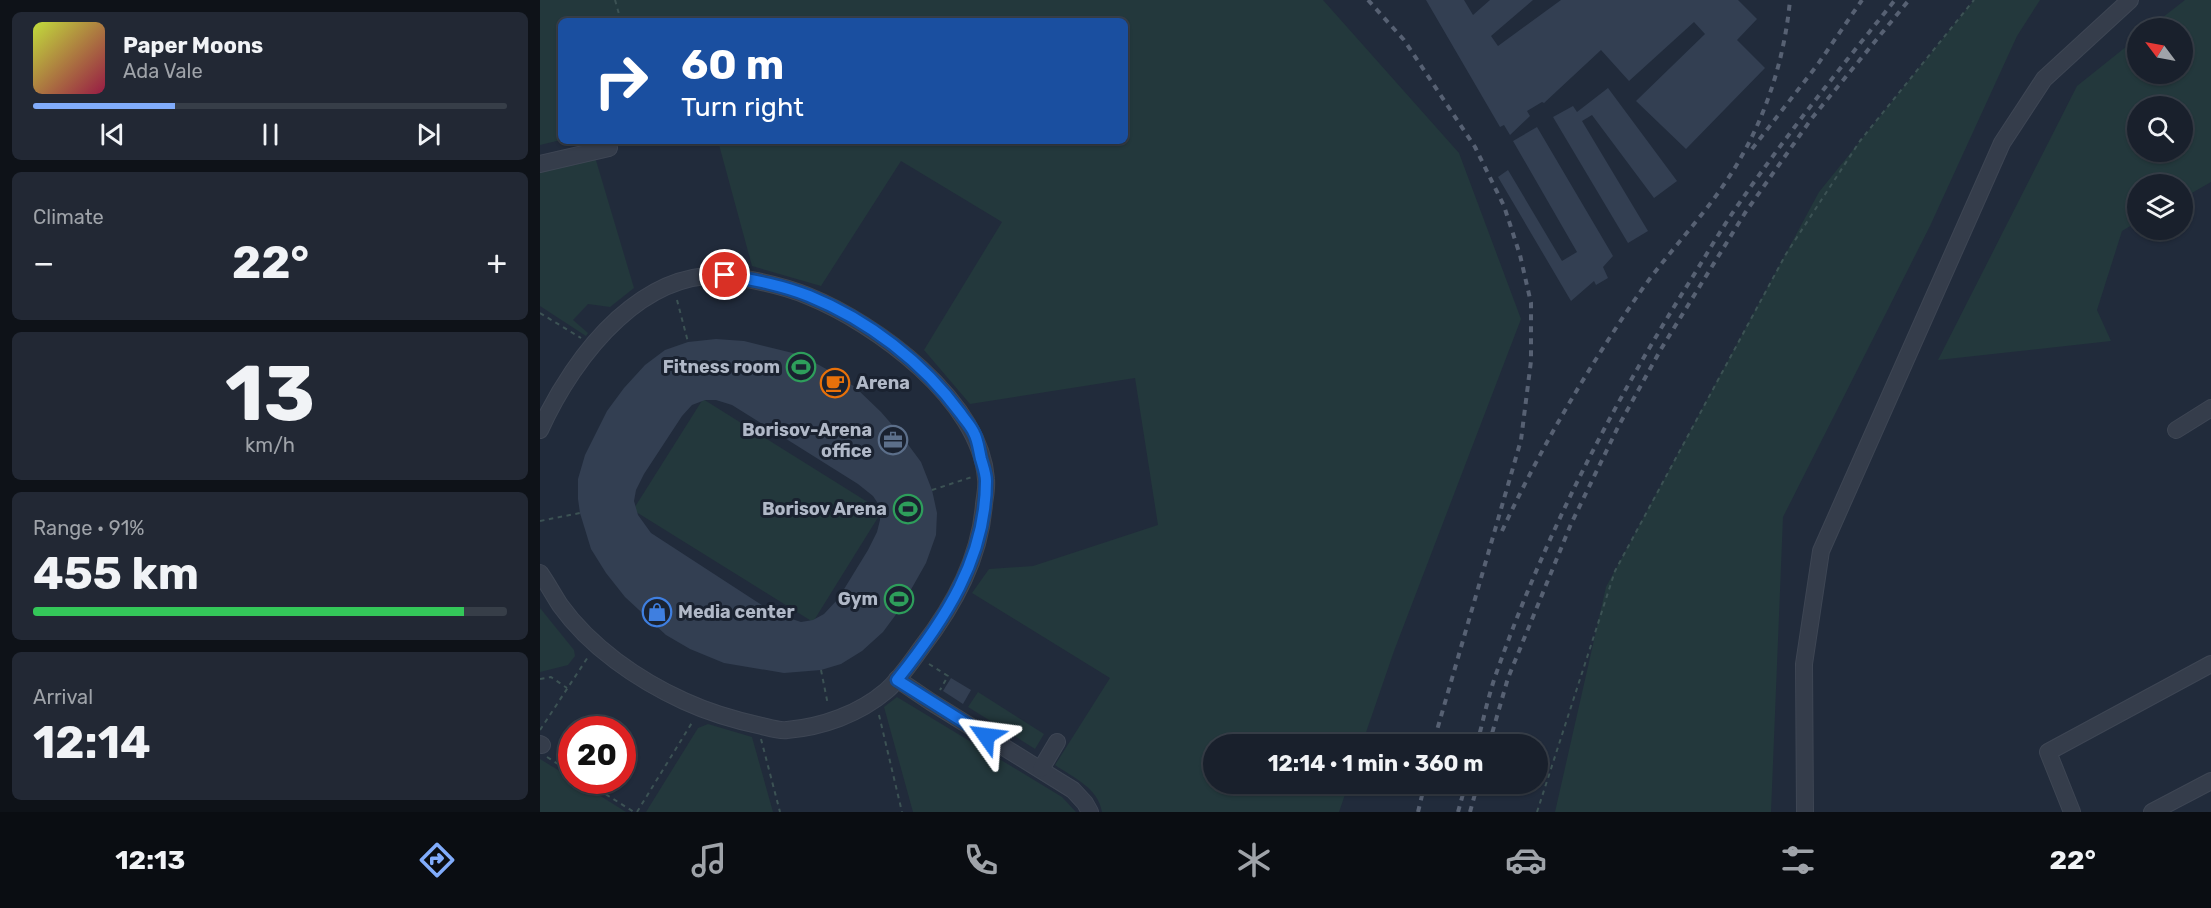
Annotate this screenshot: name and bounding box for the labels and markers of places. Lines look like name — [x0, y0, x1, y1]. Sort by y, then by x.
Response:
pin — [699, 249, 750, 300]
sports icon: Fitness room — [785, 351, 817, 383]
place label: Fitness room — [663, 356, 780, 378]
cafe icon: Arena — [819, 367, 851, 399]
place label: Arena — [856, 372, 910, 394]
place label: Borisov-Arena office — [742, 419, 872, 462]
office icon: Borisov-Arena office — [877, 424, 909, 456]
sports icon: Borisov Arena — [892, 493, 924, 525]
place label: Borisov Arena — [762, 498, 887, 520]
sports icon: Gym — [883, 583, 915, 615]
place label: Gym — [838, 588, 878, 610]
shop icon: Media center — [641, 596, 673, 628]
place label: Media center — [678, 601, 795, 623]

